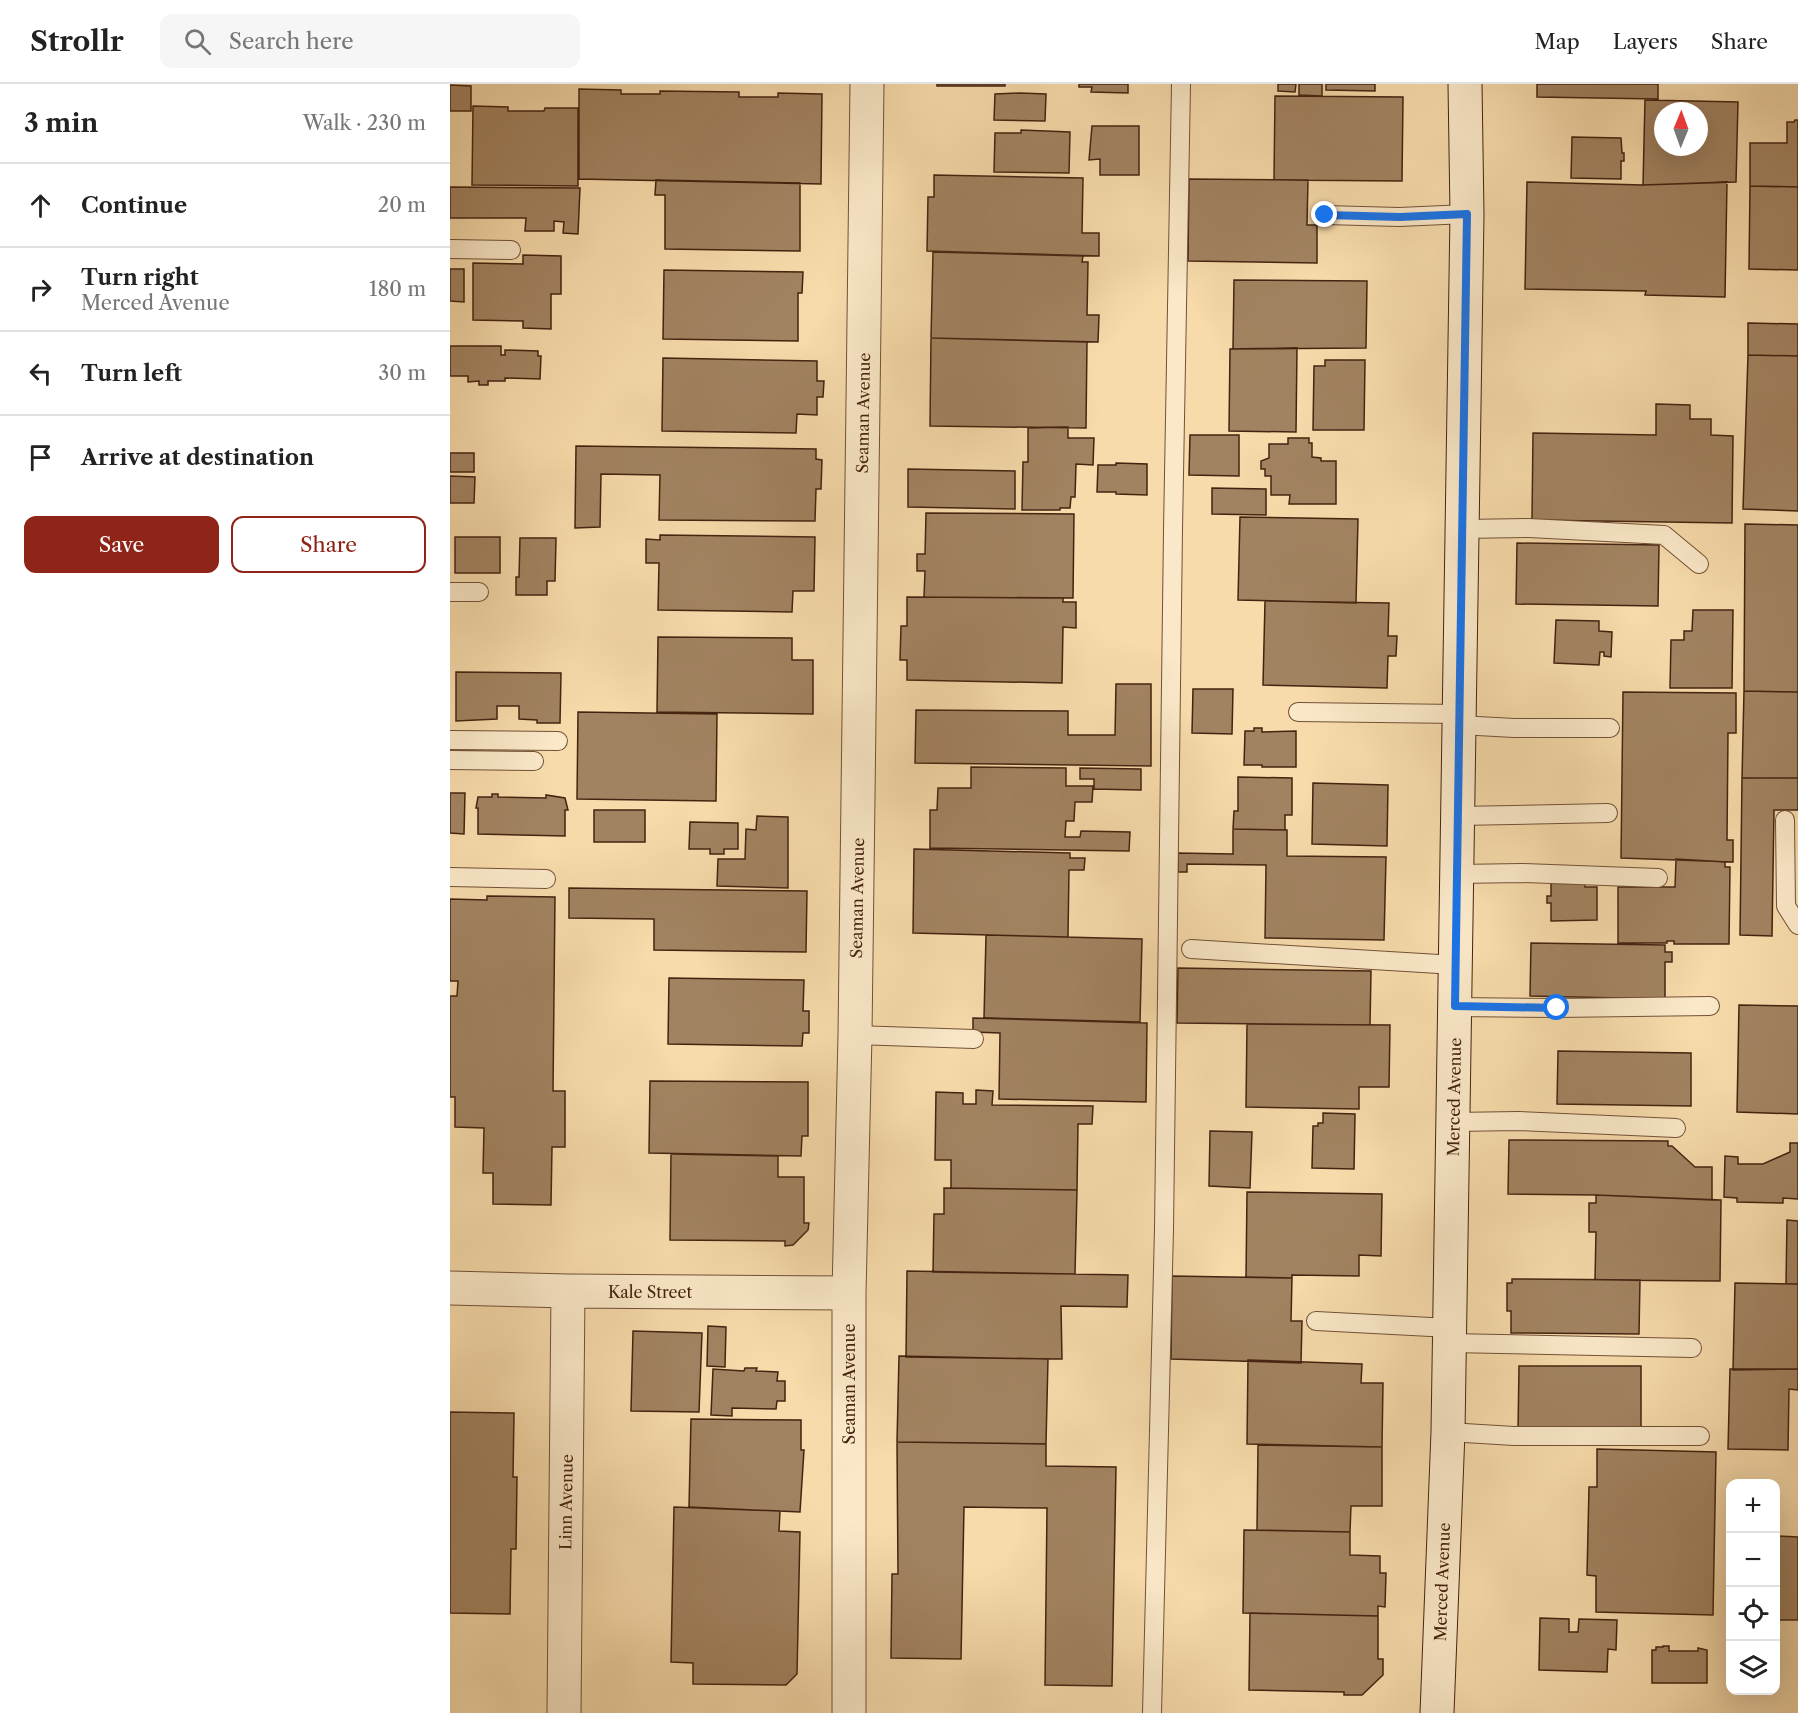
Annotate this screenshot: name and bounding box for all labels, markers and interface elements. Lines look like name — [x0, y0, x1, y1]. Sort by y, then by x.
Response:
search box — [160, 14, 580, 68]
text: Strollr — [30, 24, 124, 58]
icon: search — [181, 25, 214, 58]
text: Search here — [229, 28, 353, 55]
text: Map — [1535, 29, 1580, 54]
text: Layers — [1613, 29, 1678, 54]
text: Share — [1711, 29, 1768, 54]
north arrow — [1654, 102, 1708, 156]
text: 3 min — [24, 107, 98, 139]
text: Walk · 230 m — [303, 111, 426, 135]
icon: ahead — [24, 189, 57, 222]
text: Continue — [81, 192, 187, 219]
text: 20 m — [378, 193, 426, 217]
route end — [1311, 201, 1337, 227]
text: Turn right — [81, 264, 199, 291]
icon: right — [24, 273, 57, 306]
text: 180 m — [369, 277, 426, 301]
text: Merced Avenue — [81, 291, 230, 315]
street label: Seaman Avenue — [852, 352, 874, 474]
icon: left — [24, 357, 57, 390]
text: Turn left — [81, 360, 182, 387]
text: 30 m — [378, 361, 426, 385]
icon: arrive — [24, 441, 57, 474]
text: Arrive at destination — [81, 444, 314, 471]
button: Save — [24, 516, 219, 573]
button: Share — [231, 516, 426, 573]
street label: Seaman Avenue — [846, 837, 868, 959]
route start — [1543, 994, 1569, 1020]
street label: Merced Avenue — [1443, 1037, 1465, 1157]
street label: Kale Street — [608, 1282, 692, 1302]
street label: Seaman Avenue — [839, 1324, 859, 1444]
street label: Linn Avenue — [555, 1454, 577, 1550]
map controls — [1726, 1479, 1780, 1695]
button: + — [1726, 1479, 1780, 1533]
street label: Merced Avenue — [1430, 1522, 1454, 1642]
button: − — [1726, 1533, 1780, 1587]
button: locate — [1726, 1587, 1780, 1641]
button: layers — [1726, 1641, 1780, 1695]

